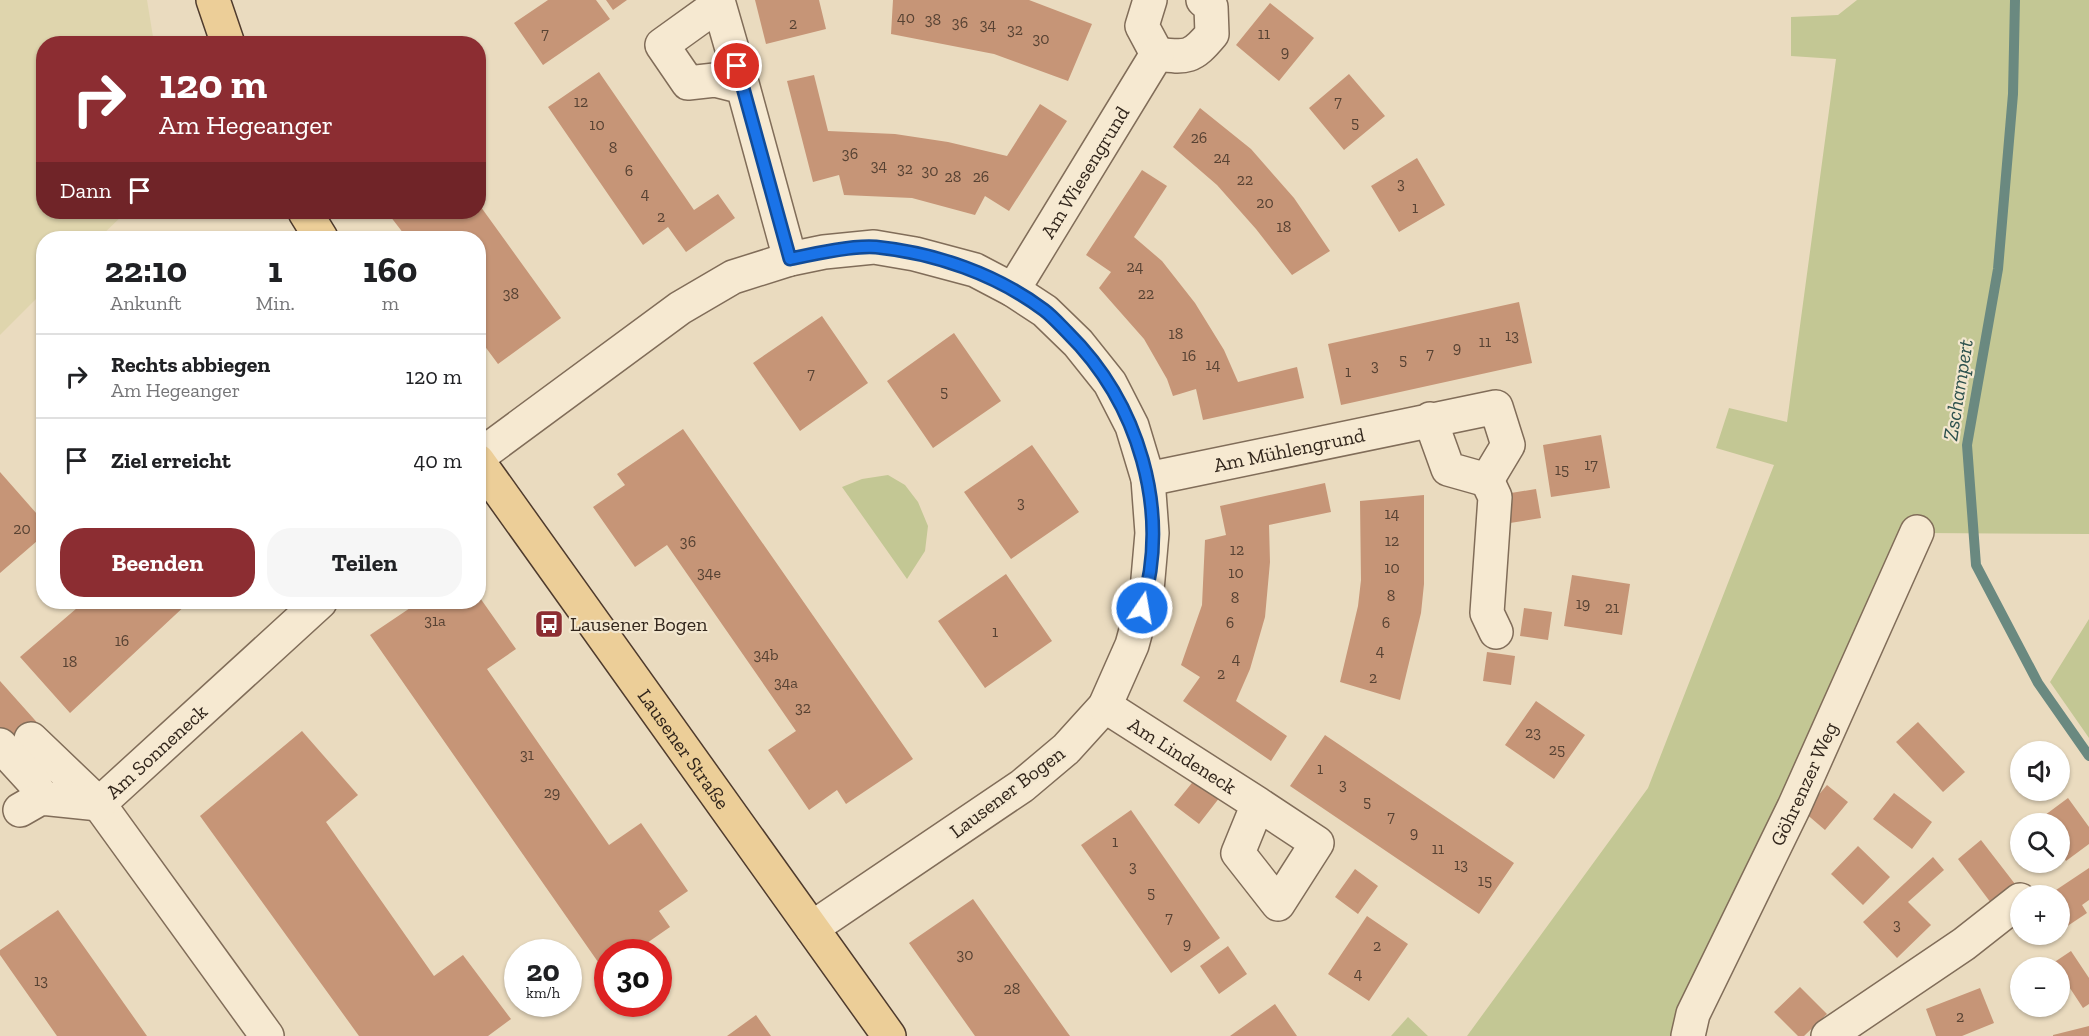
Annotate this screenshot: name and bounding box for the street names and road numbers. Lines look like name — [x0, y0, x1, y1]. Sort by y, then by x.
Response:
street label: Am Wiesengrund — [1036, 102, 1134, 243]
street label: Am Mühlengrund — [1211, 422, 1367, 477]
street label: Lausener Straße — [633, 684, 735, 814]
street label: Am Sonneneck — [101, 699, 213, 804]
street label: Am Lindeneck — [1124, 712, 1242, 799]
street label: Göhrenzer Weg — [1765, 718, 1842, 850]
street label: Lausener Bogen — [945, 741, 1070, 843]

